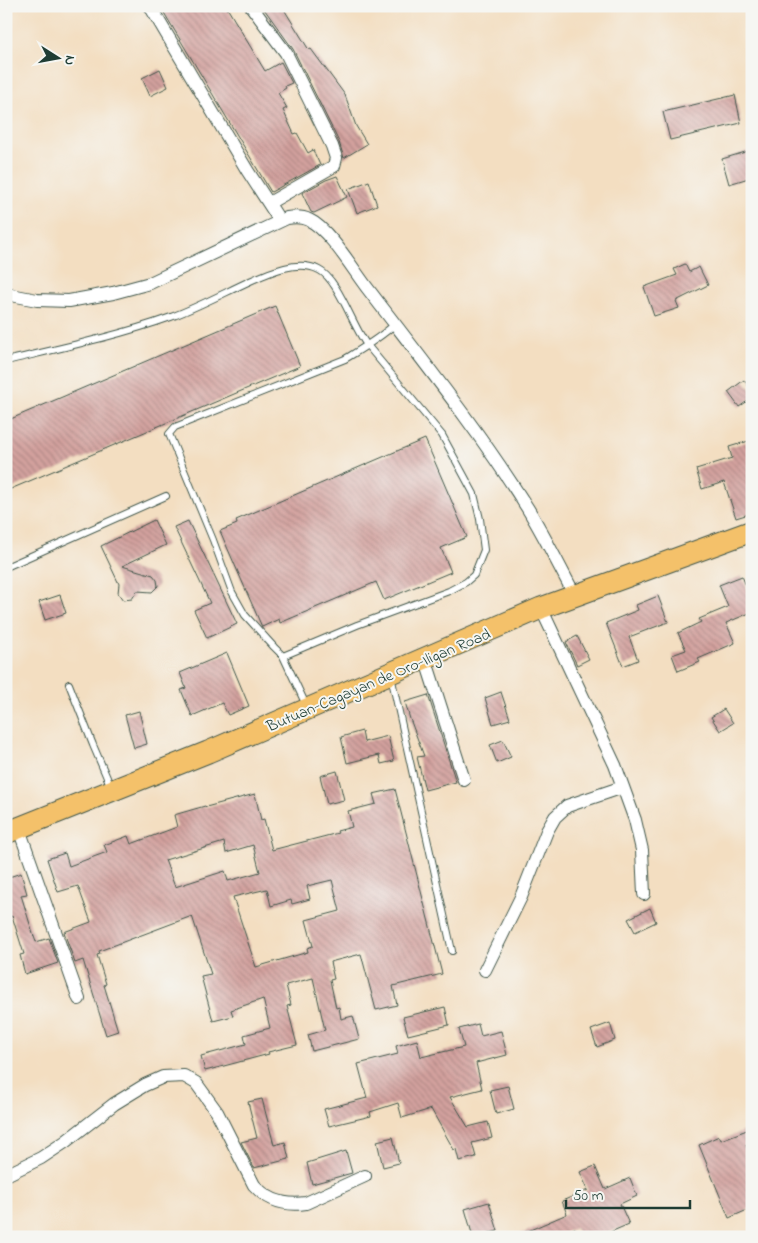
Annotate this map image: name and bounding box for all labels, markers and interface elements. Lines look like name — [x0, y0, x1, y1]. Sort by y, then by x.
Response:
north arrow — [32, 32, 82, 82]
text: N — [58, 54, 80, 67]
street label: Butuan-Cagayan de Oro-Iligan Road — [262, 623, 495, 739]
scale bar — [566, 1178, 689, 1210]
text: 50 m — [573, 1185, 604, 1207]

